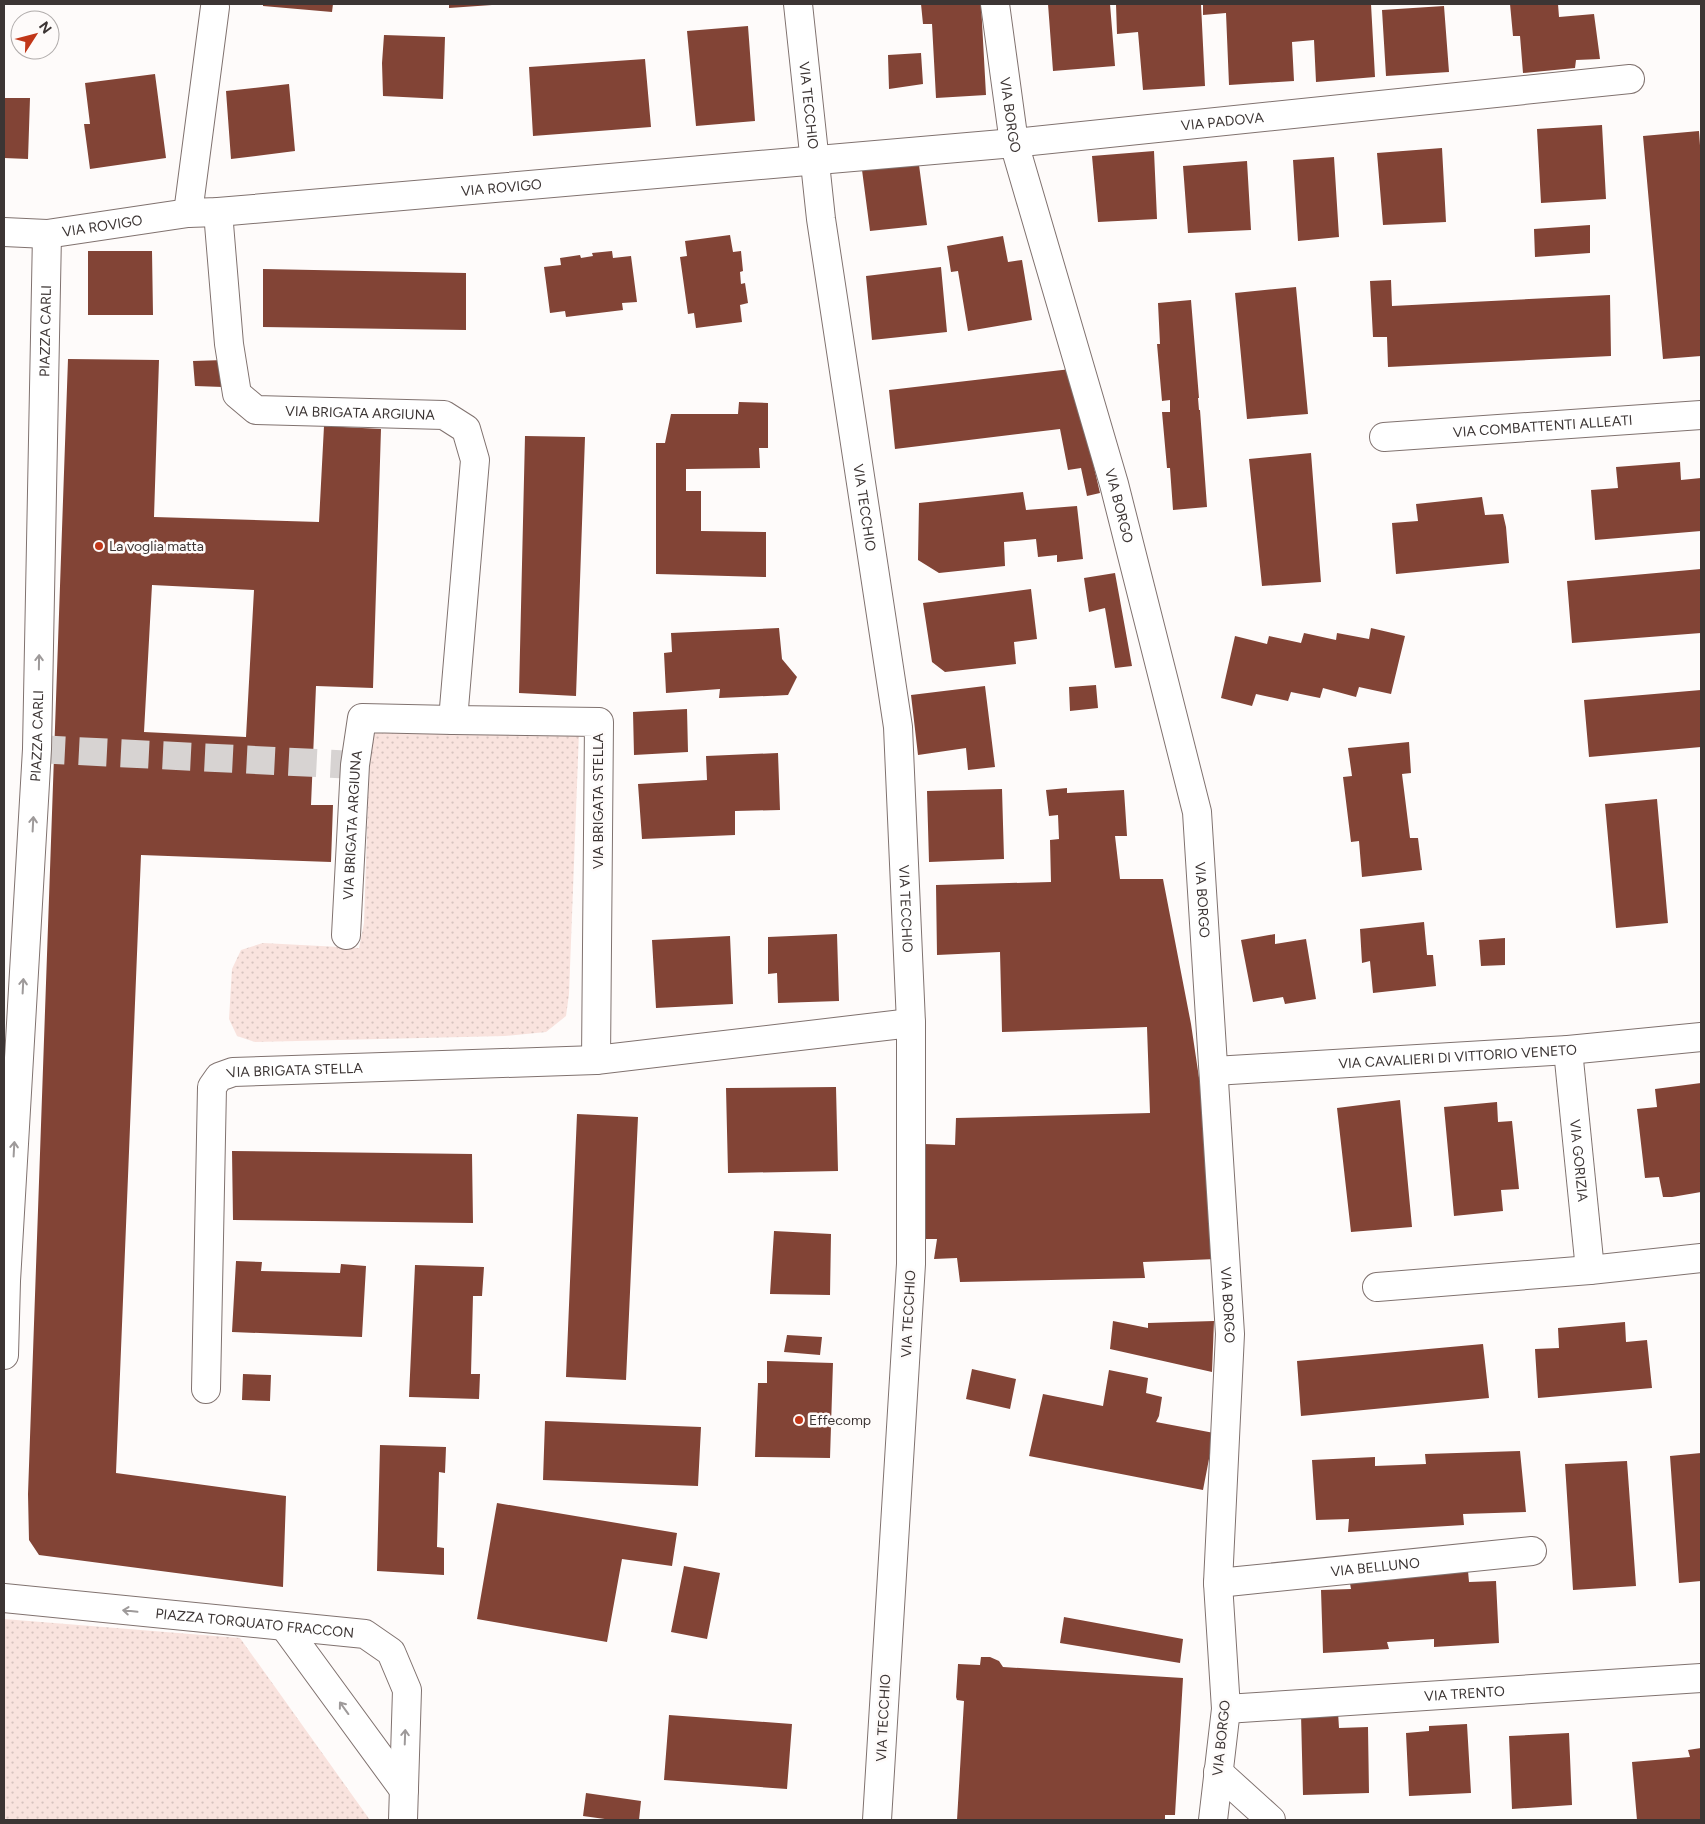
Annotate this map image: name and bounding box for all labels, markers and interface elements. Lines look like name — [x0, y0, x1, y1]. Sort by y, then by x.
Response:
north arrow — [10, 10, 60, 60]
text: N — [35, 18, 55, 37]
street label: VIA TECCHIO — [795, 61, 821, 150]
street label: VIA BORGO — [996, 76, 1024, 155]
street label: VIA PADOVA — [1180, 109, 1265, 135]
street label: VIA ROVIGO — [460, 176, 543, 200]
street label: VIA ROVIGO — [61, 212, 144, 241]
street label: PIAZZA CARLI — [36, 285, 55, 377]
street label: VIA BRIGATA ARGIUNA — [285, 403, 436, 424]
street label: VIA COMBATTENTI ALLEATI — [1452, 412, 1633, 441]
street label: VIA TECCHIO — [849, 463, 879, 552]
street label: VIA BORGO — [1101, 467, 1137, 545]
place label: La voglia matta — [109, 538, 204, 555]
marker: La voglia matta — [93, 540, 105, 552]
one-way arrow — [34, 654, 44, 670]
street label: PIAZZA CARLI — [27, 690, 47, 782]
street label: VIA BRIGATA STELLA — [590, 733, 607, 869]
street label: VIA BRIGATA ARGIUNA — [340, 749, 366, 900]
one-way arrow — [28, 816, 37, 832]
street label: VIA BORGO — [1191, 861, 1213, 939]
street label: VIA TECCHIO — [895, 865, 916, 953]
one-way arrow — [19, 979, 28, 995]
street label: VIA CAVALIERI DI VITTORIO VENETO — [1338, 1041, 1578, 1073]
street label: VIA BRIGATA STELLA — [225, 1060, 364, 1083]
street label: VIA GORIZIA — [1566, 1118, 1591, 1203]
one-way arrow — [9, 1141, 18, 1157]
street label: VIA BORGO — [1217, 1267, 1238, 1344]
street label: VIA TECCHIO — [898, 1270, 919, 1358]
place label: Effecomp — [809, 1412, 871, 1429]
marker: Effecomp — [793, 1414, 805, 1426]
street label: VIA BELLUNO — [1330, 1554, 1421, 1580]
street label: PIAZZA TORQUATO FRACCON — [155, 1605, 355, 1642]
one-way arrow — [123, 1606, 139, 1616]
street label: VIA TECCHIO — [873, 1674, 894, 1762]
street label: VIA TRENTO — [1424, 1683, 1505, 1705]
street label: VIA BORGO — [1209, 1699, 1234, 1777]
one-way arrow — [339, 1701, 349, 1715]
one-way arrow — [401, 1729, 410, 1745]

